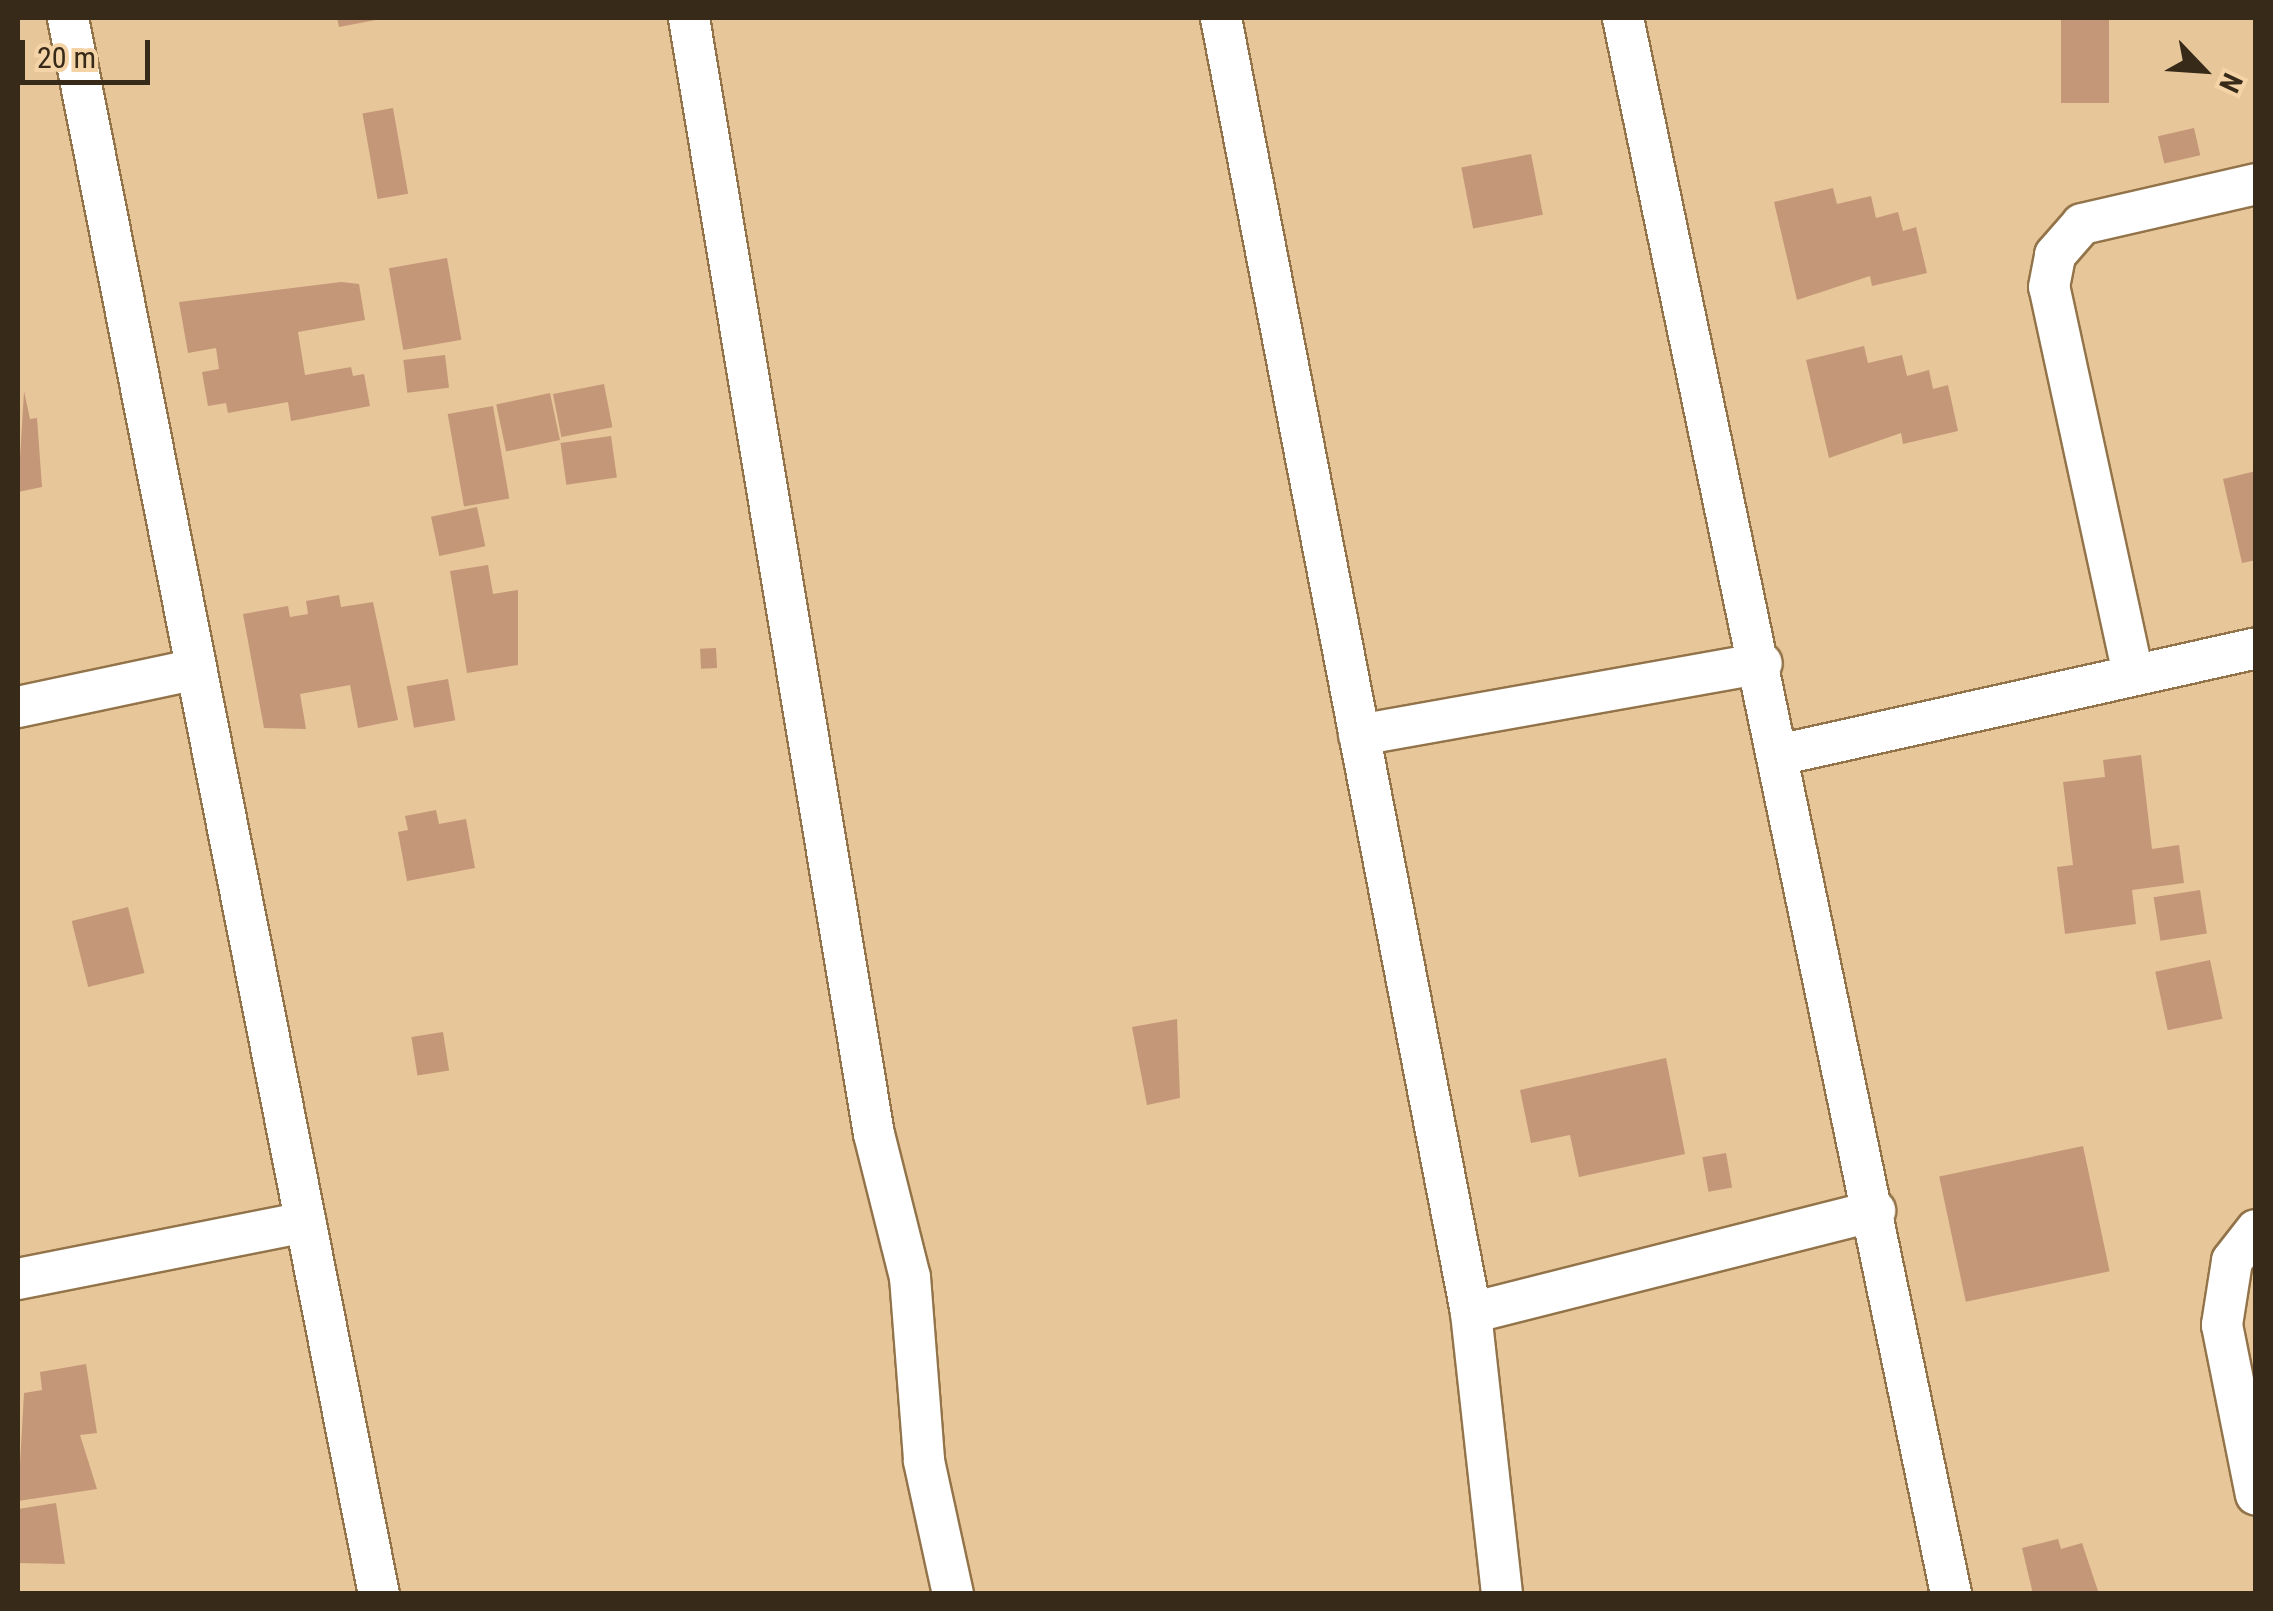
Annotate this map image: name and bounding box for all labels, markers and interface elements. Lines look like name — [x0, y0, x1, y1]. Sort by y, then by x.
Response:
scale bar — [25, 20, 155, 82]
north arrow — [2153, 20, 2253, 120]
text: 20 m — [37, 40, 96, 75]
text: N — [2212, 68, 2249, 98]

